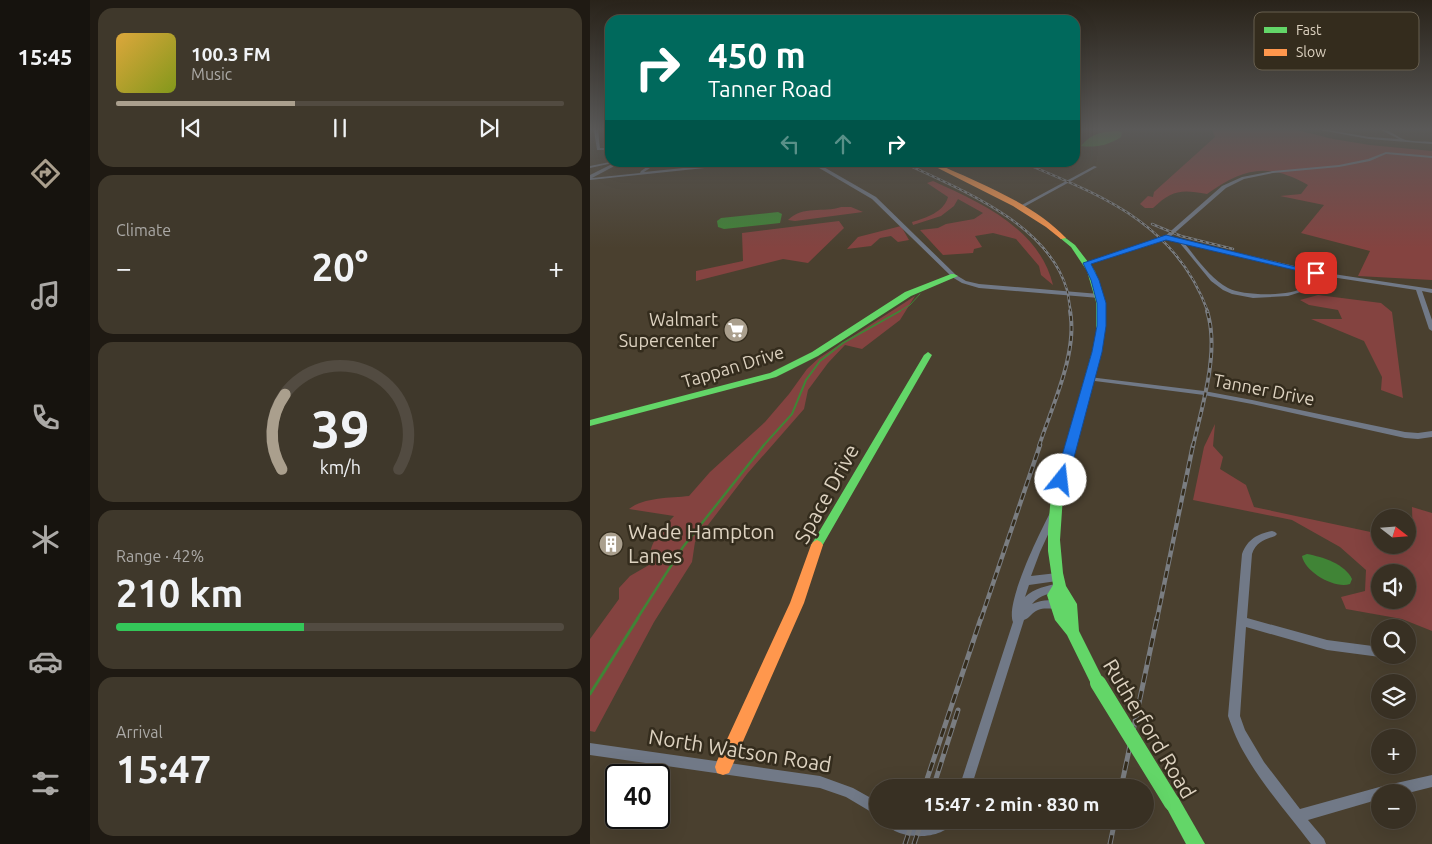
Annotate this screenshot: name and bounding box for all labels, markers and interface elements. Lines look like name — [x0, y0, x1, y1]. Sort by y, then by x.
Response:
legend — [1254, 12, 1419, 70]
text: Fast — [1296, 22, 1322, 38]
icon: right — [625, 35, 690, 100]
text: 450 m — [708, 35, 806, 75]
text: 100.3 FM — [191, 43, 271, 65]
text: 15:45 — [17, 44, 73, 69]
text: Slow — [1296, 44, 1326, 60]
text: Music — [191, 65, 232, 83]
text: Tanner Road — [708, 76, 832, 101]
icon: previous — [177, 114, 205, 142]
icon: pause — [326, 114, 354, 142]
icon: next — [475, 114, 503, 142]
icon: left — [776, 130, 804, 158]
icon: ahead — [829, 130, 857, 158]
icon: right — [882, 130, 910, 158]
icon: directions — [28, 156, 63, 191]
text: Climate — [116, 221, 171, 239]
text: 20° — [312, 246, 368, 288]
text: − — [116, 252, 132, 283]
text: + — [548, 252, 564, 283]
pin — [1295, 252, 1337, 294]
icon: arrive — [1302, 259, 1330, 287]
icon: music — [28, 278, 63, 313]
place label: Walmart Supercenter — [619, 309, 718, 350]
supermarket icon: Walmart Supercenter — [723, 317, 749, 343]
street label: Tappan Drive — [679, 341, 786, 391]
street label: Tanner Drive — [1212, 369, 1316, 409]
icon: phone — [28, 400, 63, 435]
text: 39 — [311, 400, 369, 458]
street label: Space Drive — [789, 440, 863, 547]
position arrow — [1034, 453, 1086, 505]
text: km/h — [319, 457, 361, 477]
north arrow — [1371, 509, 1416, 554]
map controls — [1371, 509, 1416, 829]
place label: Wade Hampton Lanes — [628, 519, 775, 567]
icon: climate — [28, 522, 63, 557]
building icon: Wade Hampton Lanes — [598, 531, 624, 557]
text: Range · 42% — [116, 547, 204, 565]
button: sound — [1371, 564, 1416, 609]
text: 210 km — [116, 572, 243, 614]
button: search — [1371, 619, 1416, 664]
icon: car — [28, 644, 63, 679]
street label: Rutherford Road — [1099, 654, 1201, 803]
button: layers — [1371, 674, 1416, 719]
text: Arrival — [116, 723, 163, 741]
street label: North Watson Road — [647, 724, 833, 776]
button: + — [1371, 729, 1416, 774]
text: 15:47 — [116, 748, 211, 790]
speed limit sign: 40 — [605, 764, 670, 829]
icon: filters — [28, 766, 63, 801]
button: − — [1371, 784, 1416, 829]
text: 15:47 · 2 min · 830 m — [924, 793, 1099, 815]

